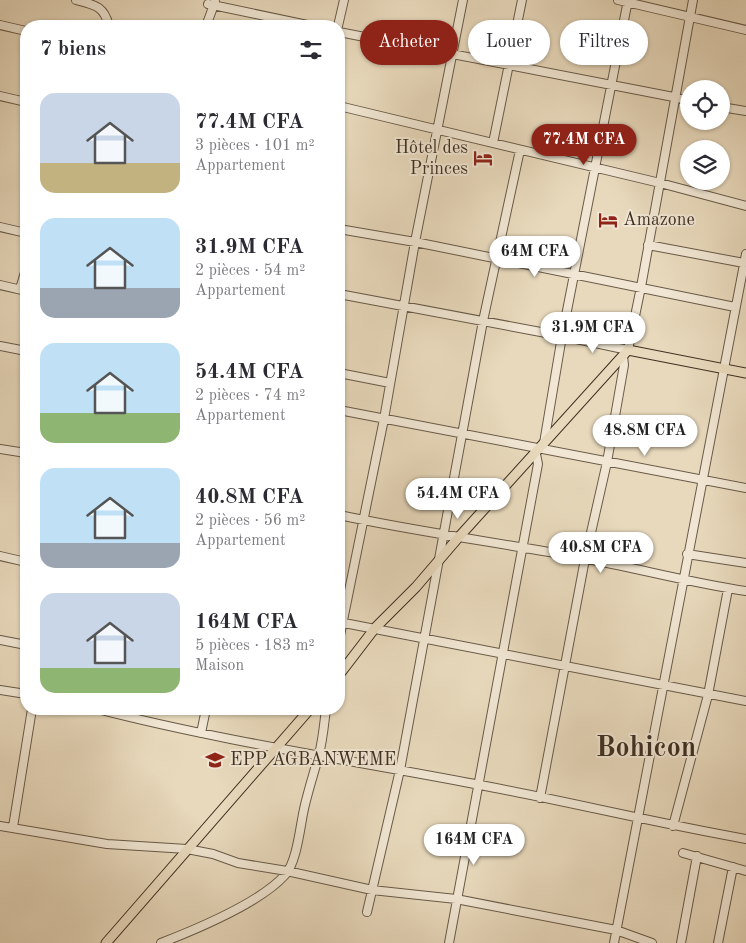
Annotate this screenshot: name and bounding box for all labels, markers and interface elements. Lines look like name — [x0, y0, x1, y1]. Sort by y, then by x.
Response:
chip: Acheter — [360, 20, 458, 65]
chip: Louer — [468, 20, 550, 65]
chip: Filtres — [560, 20, 648, 65]
icon: filters — [297, 36, 325, 64]
text: 7 biens — [40, 39, 106, 60]
map controls — [680, 80, 730, 190]
button: locate — [680, 80, 730, 130]
text: 77.4M CFA — [195, 112, 304, 133]
icon: home — [80, 113, 140, 173]
pin: 77.4M CFA — [527, 124, 641, 166]
text: 77.4M CFA — [543, 132, 625, 148]
text: 3 pièces · 101 m² — [195, 138, 315, 154]
place label: Hôtel des Princes — [395, 139, 468, 178]
button: layers — [680, 140, 730, 190]
hotel icon: Hôtel des Princes — [472, 147, 494, 169]
text: Appartement — [195, 158, 286, 174]
hotel icon: Amazone — [597, 209, 619, 231]
place label: Amazone — [623, 211, 695, 229]
pin: 64M CFA — [489, 236, 581, 278]
text: 31.9M CFA — [195, 237, 304, 258]
icon: home — [80, 238, 140, 298]
text: 64M CFA — [500, 244, 570, 260]
text: 2 pièces · 54 m² — [195, 263, 305, 279]
text: Appartement — [195, 283, 286, 299]
pin: 31.9M CFA — [536, 312, 650, 354]
text: 31.9M CFA — [552, 320, 634, 336]
text: 54.4M CFA — [195, 362, 304, 383]
icon: home — [80, 363, 140, 423]
text: 2 pièces · 74 m² — [195, 388, 305, 404]
text: Appartement — [195, 408, 286, 424]
pin: 48.8M CFA — [588, 414, 702, 457]
text: 48.8M CFA — [604, 423, 686, 439]
pin: 54.4M CFA — [401, 478, 515, 520]
text: 54.4M CFA — [417, 486, 499, 502]
text: 40.8M CFA — [195, 487, 304, 508]
icon: home — [80, 488, 140, 548]
text: 2 pièces · 56 m² — [195, 513, 305, 529]
pin: 40.8M CFA — [544, 532, 658, 574]
text: Appartement — [195, 533, 286, 549]
text: 40.8M CFA — [560, 540, 642, 556]
text: 164M CFA — [195, 612, 298, 633]
icon: home — [80, 613, 140, 673]
text: 5 pièces · 183 m² — [195, 638, 315, 654]
text: Maison — [195, 658, 244, 674]
district label: Bohicon — [596, 735, 696, 763]
school or university icon: EPP AGBANWEME — [204, 749, 226, 771]
place label: EPP AGBANWEME — [230, 751, 396, 769]
pin: 164M CFA — [422, 824, 526, 866]
text: 164M CFA — [435, 832, 513, 848]

